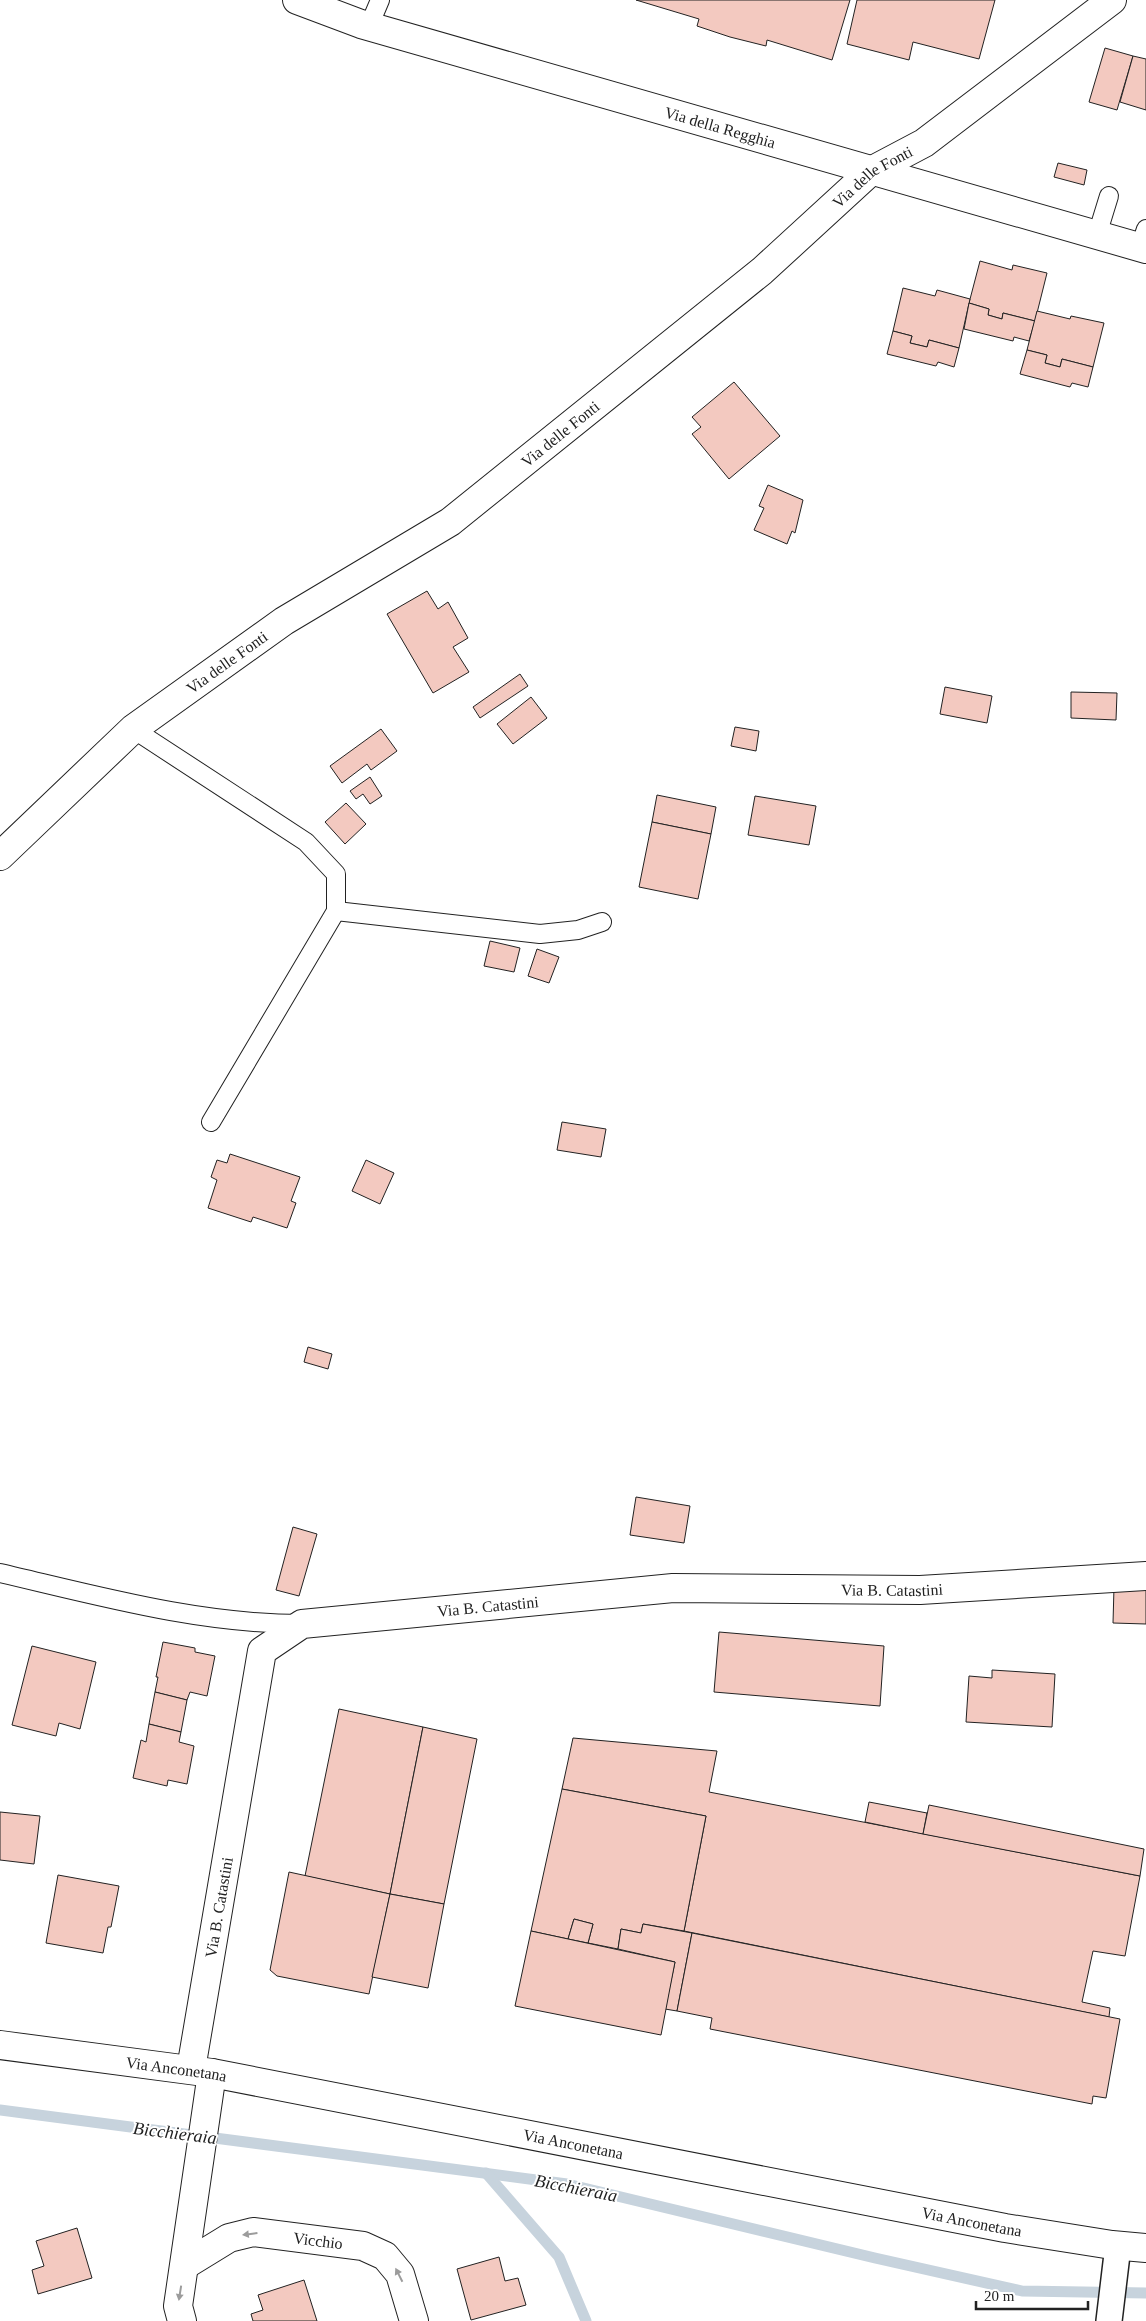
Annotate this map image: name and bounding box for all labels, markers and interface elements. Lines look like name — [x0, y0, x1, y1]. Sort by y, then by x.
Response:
street label: Via della Regghia — [663, 103, 778, 151]
street label: Via delle Fonti — [829, 142, 916, 211]
street label: Via delle Fonti — [518, 397, 603, 470]
street label: Via delle Fonti — [183, 627, 271, 697]
street label: Via B. Catastini — [841, 1580, 944, 1599]
street label: Via B. Catastini — [436, 1593, 540, 1619]
street label: Via B. Catastini — [202, 1855, 235, 1959]
street label: Via Anconetana — [125, 2053, 228, 2084]
water label: Bicchieraia — [132, 2118, 218, 2148]
street label: Via Anconetana — [522, 2126, 625, 2162]
water label: Bicchieraia — [533, 2170, 619, 2206]
street label: Via Anconetana — [920, 2203, 1023, 2239]
street label: Vicchio — [292, 2229, 344, 2252]
one-way arrow — [241, 2230, 257, 2238]
one-way arrow — [395, 2268, 403, 2282]
scale bar — [976, 2278, 1088, 2310]
one-way arrow — [176, 2285, 184, 2301]
text: 20 m — [984, 2288, 1015, 2304]

